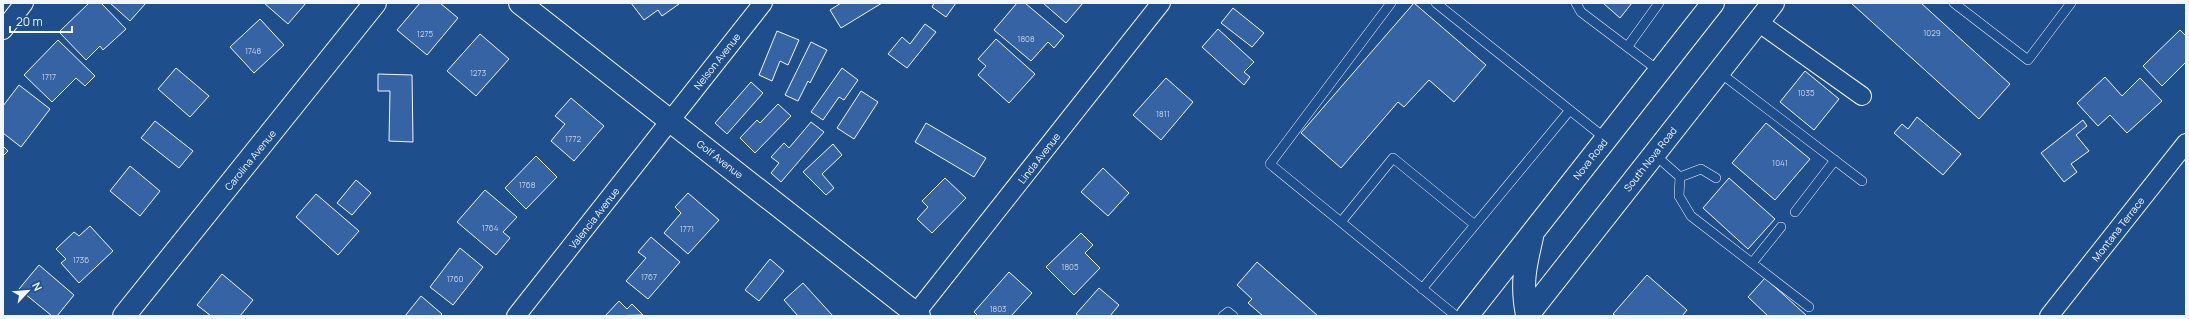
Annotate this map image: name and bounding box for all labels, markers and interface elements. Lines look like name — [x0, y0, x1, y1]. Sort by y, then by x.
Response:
scale bar — [10, 8, 72, 34]
text: 20 m — [16, 13, 43, 30]
house number: 1029 — [1923, 27, 1941, 38]
house number: 1275 — [417, 28, 434, 39]
street label: Nelson Avenue — [690, 30, 744, 92]
house number: 1808 — [1017, 33, 1035, 44]
house number: 1748 — [245, 45, 261, 56]
house number: 1273 — [470, 67, 486, 78]
house number: 1717 — [42, 71, 56, 82]
house number: 1035 — [1797, 87, 1815, 98]
house number: 1811 — [1156, 108, 1170, 119]
street label: South Nova Road — [1620, 124, 1680, 194]
street label: Carolina Avenue — [221, 127, 279, 193]
street label: Linda Avenue — [1015, 130, 1063, 186]
house number: 1772 — [565, 133, 581, 144]
street label: Nova Road — [1570, 135, 1611, 182]
street label: Golf Avenue — [694, 137, 746, 182]
house number: 1041 — [1772, 157, 1788, 168]
house number: 1768 — [519, 179, 536, 190]
street label: Valencia Avenue — [566, 184, 623, 252]
street label: Montana Terrace — [2088, 194, 2148, 264]
house number: 1764 — [482, 222, 499, 233]
house number: 1771 — [680, 223, 694, 234]
house number: 1736 — [73, 254, 89, 265]
house number: 1805 — [1061, 261, 1079, 272]
north arrow — [8, 271, 48, 311]
house number: 1767 — [641, 271, 657, 282]
house number: 1760 — [447, 273, 464, 284]
text: N — [29, 280, 46, 293]
house number: 1803 — [989, 303, 1007, 314]

